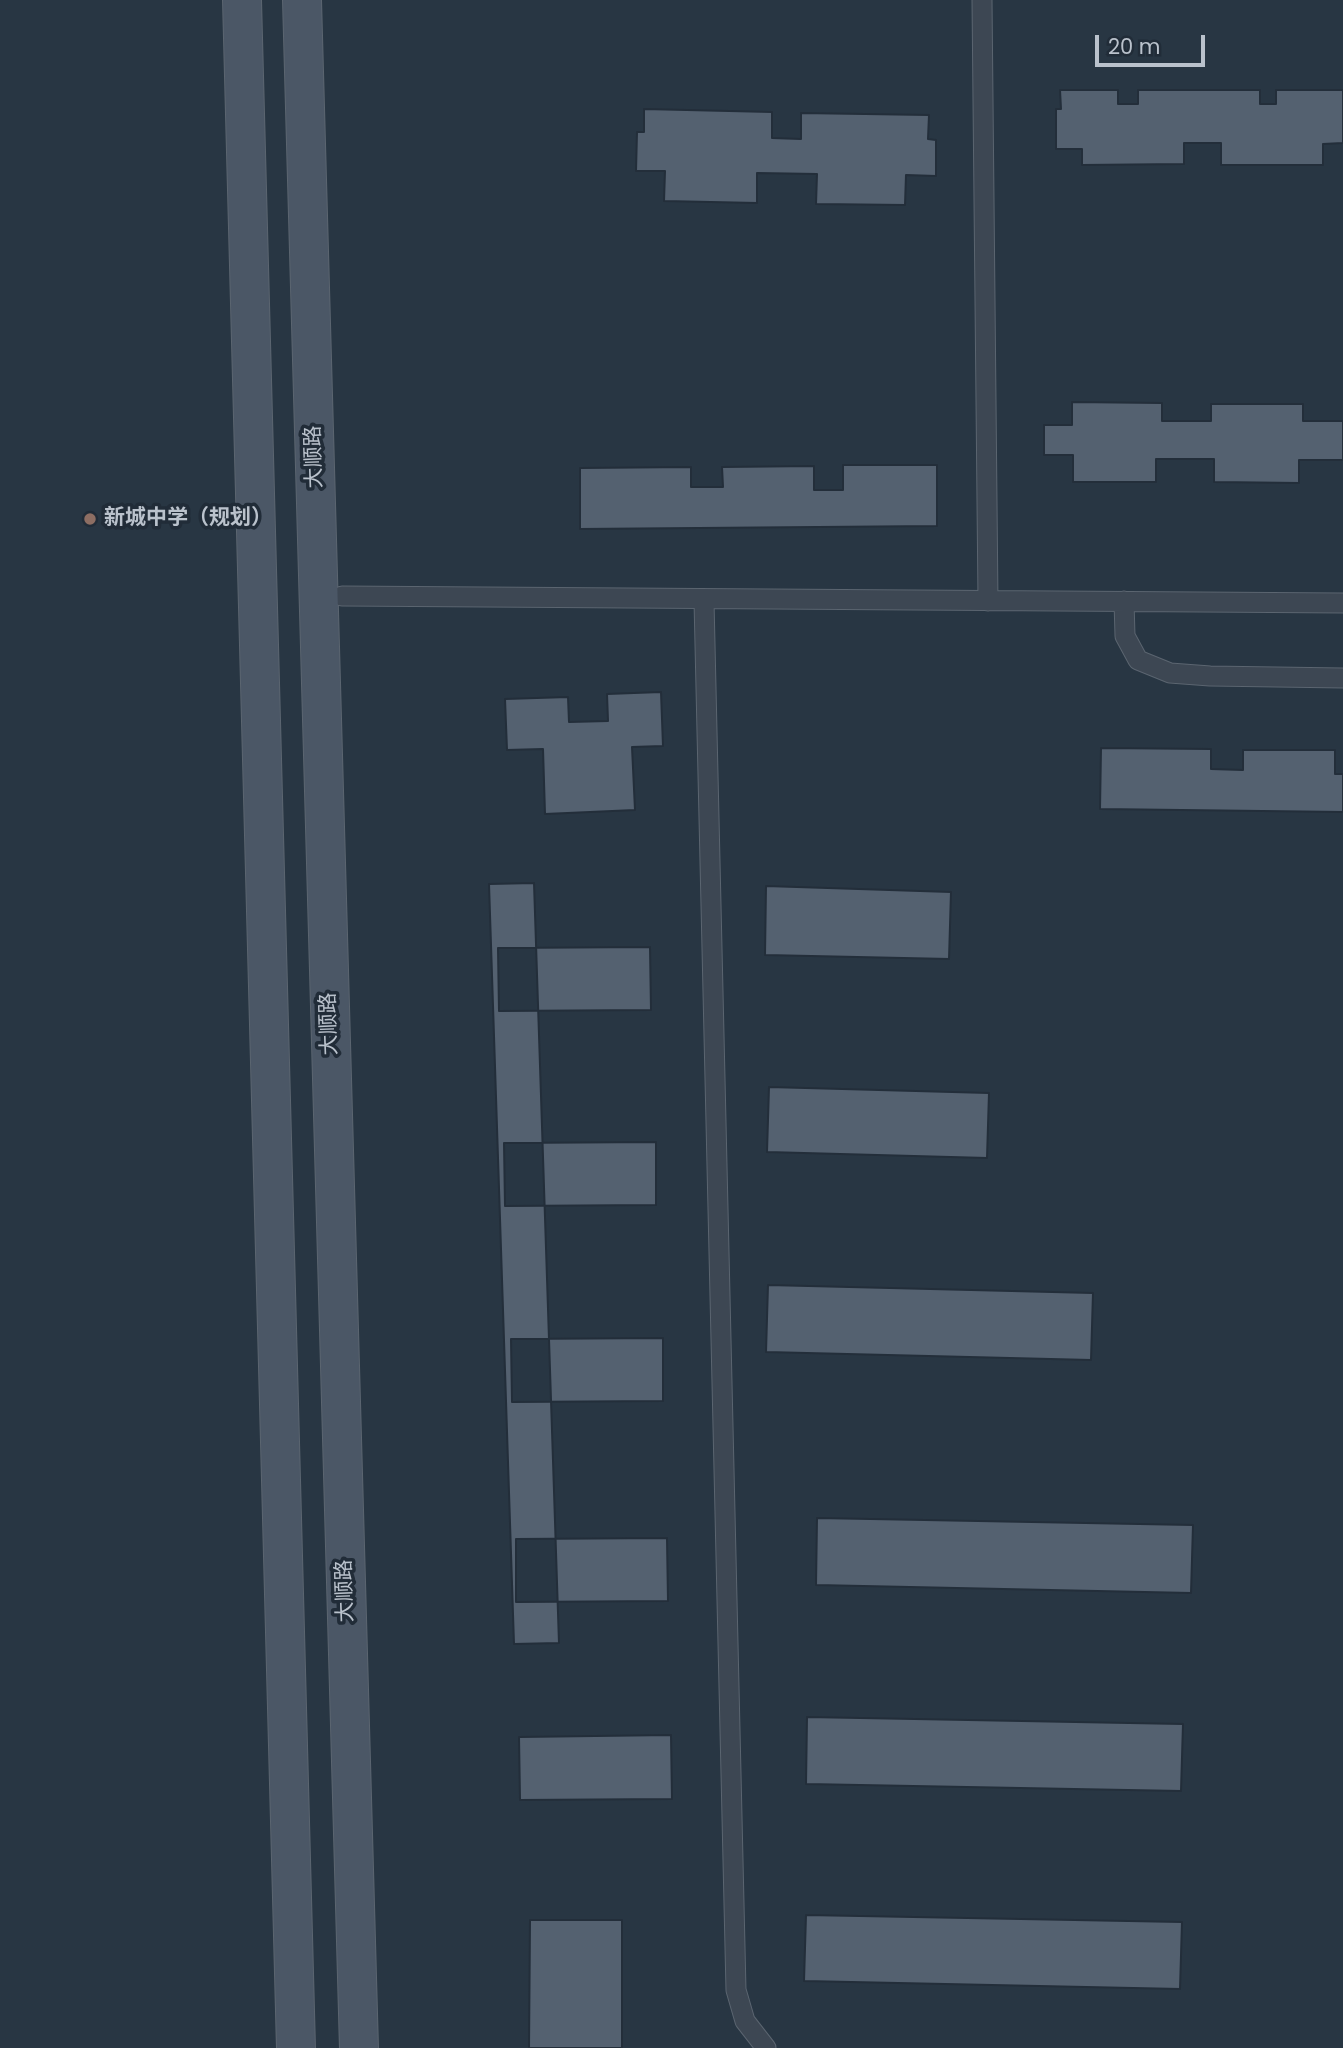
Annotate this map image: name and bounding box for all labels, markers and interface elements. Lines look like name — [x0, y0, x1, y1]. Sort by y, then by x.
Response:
scale bar — [1098, 21, 1208, 65]
text: 20 m — [1108, 32, 1161, 61]
street label: 大顺路 — [301, 425, 329, 489]
place label: 新城中学（规划） — [104, 506, 272, 532]
marker: 新城中学（规划） — [82, 511, 98, 527]
street label: 大顺路 — [316, 992, 344, 1056]
street label: 大顺路 — [332, 1559, 360, 1623]

